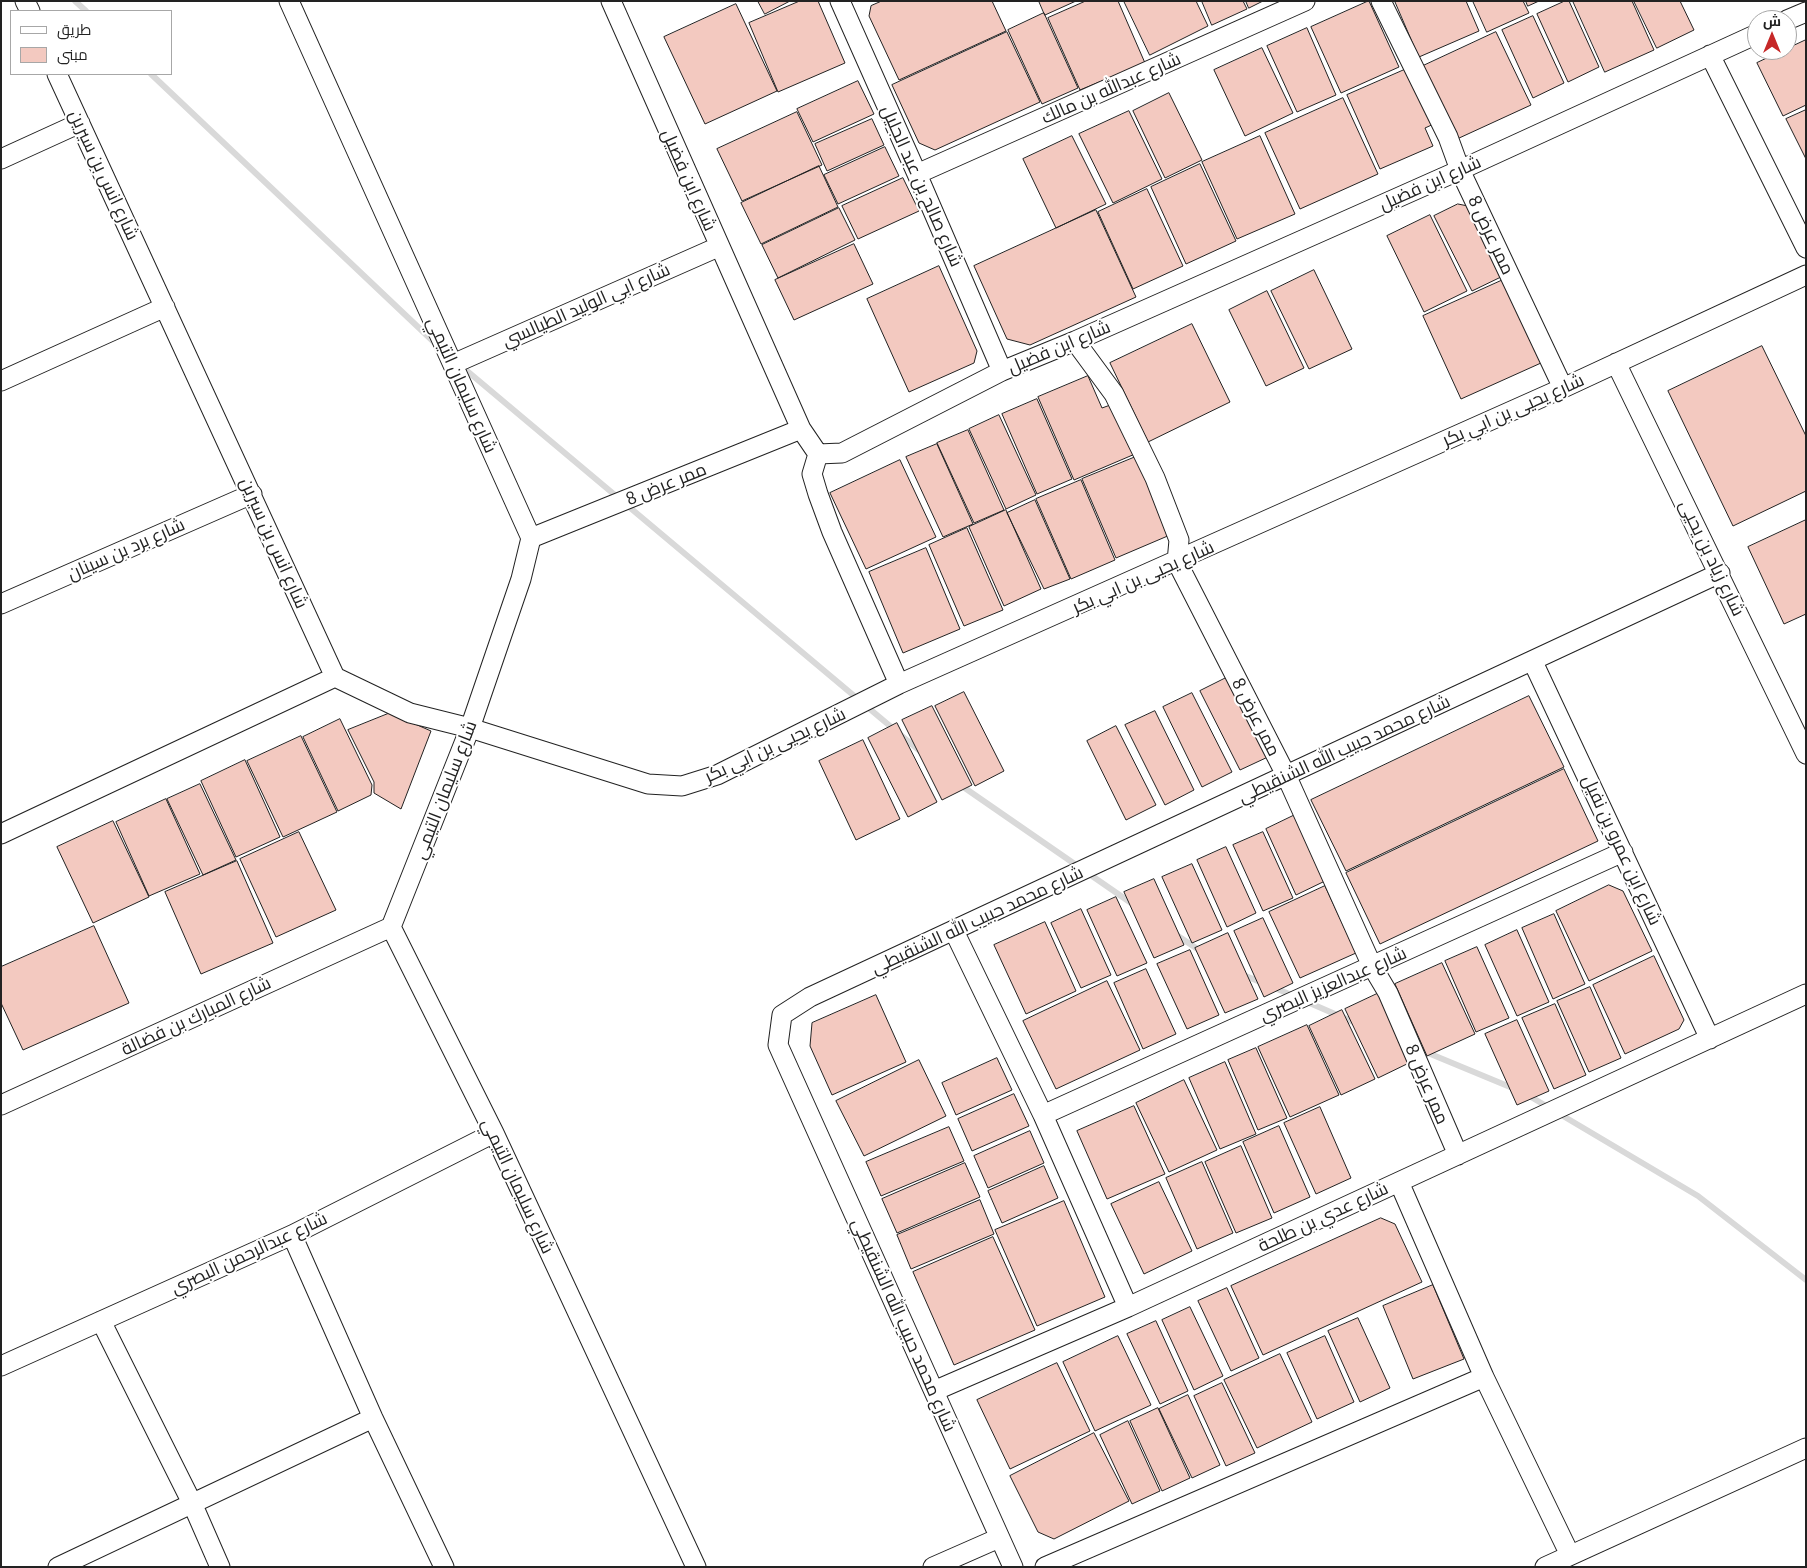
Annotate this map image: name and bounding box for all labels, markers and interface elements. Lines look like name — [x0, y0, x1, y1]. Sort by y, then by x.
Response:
legend — [10, 10, 172, 75]
north arrow — [1747, 10, 1797, 60]
text: ش — [1763, 13, 1781, 29]
text: طريق — [57, 21, 91, 38]
text: مبنى — [57, 46, 88, 63]
street label: شارع عبدالله بن مالك — [1038, 48, 1184, 128]
street label: شارع صالح بن عبد الجليل — [877, 102, 967, 270]
street label: شارع انس بن سيرين — [64, 106, 144, 244]
street label: شارع ابن فضيل — [657, 126, 721, 234]
street label: شارع ابن فضيل — [1376, 151, 1484, 215]
street label: ممر عرض 8 — [1463, 192, 1519, 278]
street label: شارع ابي الوليد الطيالسي — [499, 258, 673, 352]
street label: شارع سليمان التيمي — [422, 314, 502, 456]
street label: شارع ابن فضيل — [1004, 316, 1114, 378]
street label: شارع يحيى بن ابي بكر — [1439, 369, 1587, 451]
street label: ممر عرض 8 — [623, 458, 709, 510]
street label: شارع انس بن سيرين — [235, 474, 313, 612]
street label: شارع زياد بن يحيى — [1675, 496, 1749, 620]
street label: شارع برد بن سينان — [64, 513, 188, 585]
street label: شارع يحيى بن ابي بكر — [1069, 536, 1217, 618]
street label: ممر عرض 8 — [1227, 674, 1285, 760]
street label: شارع محمد حبيب الله الشنقيطي — [1235, 690, 1453, 808]
street label: شارع يحيى بن ابي بكر — [701, 703, 849, 787]
street label: شارع سليمان التيمي — [409, 718, 481, 862]
street label: شارع ابن عمرو بن نفيل — [1578, 771, 1666, 929]
street label: شارع محمد حبيب الله الشنقيطي — [868, 861, 1086, 979]
street label: شارع عبدالعزيز البصري — [1256, 942, 1410, 1026]
street label: شارع المبارك بن فضالة — [118, 972, 274, 1060]
street label: ممر عرض 8 — [1400, 1041, 1454, 1127]
street label: شارع سليمان التيمي — [477, 1115, 559, 1257]
street label: شارع عدي بن طلحة — [1254, 1177, 1392, 1257]
street label: شارع عبدالرحمن البصري — [167, 1207, 331, 1299]
street label: شارع محمد حبيب الله الشنقيطي — [847, 1215, 961, 1435]

